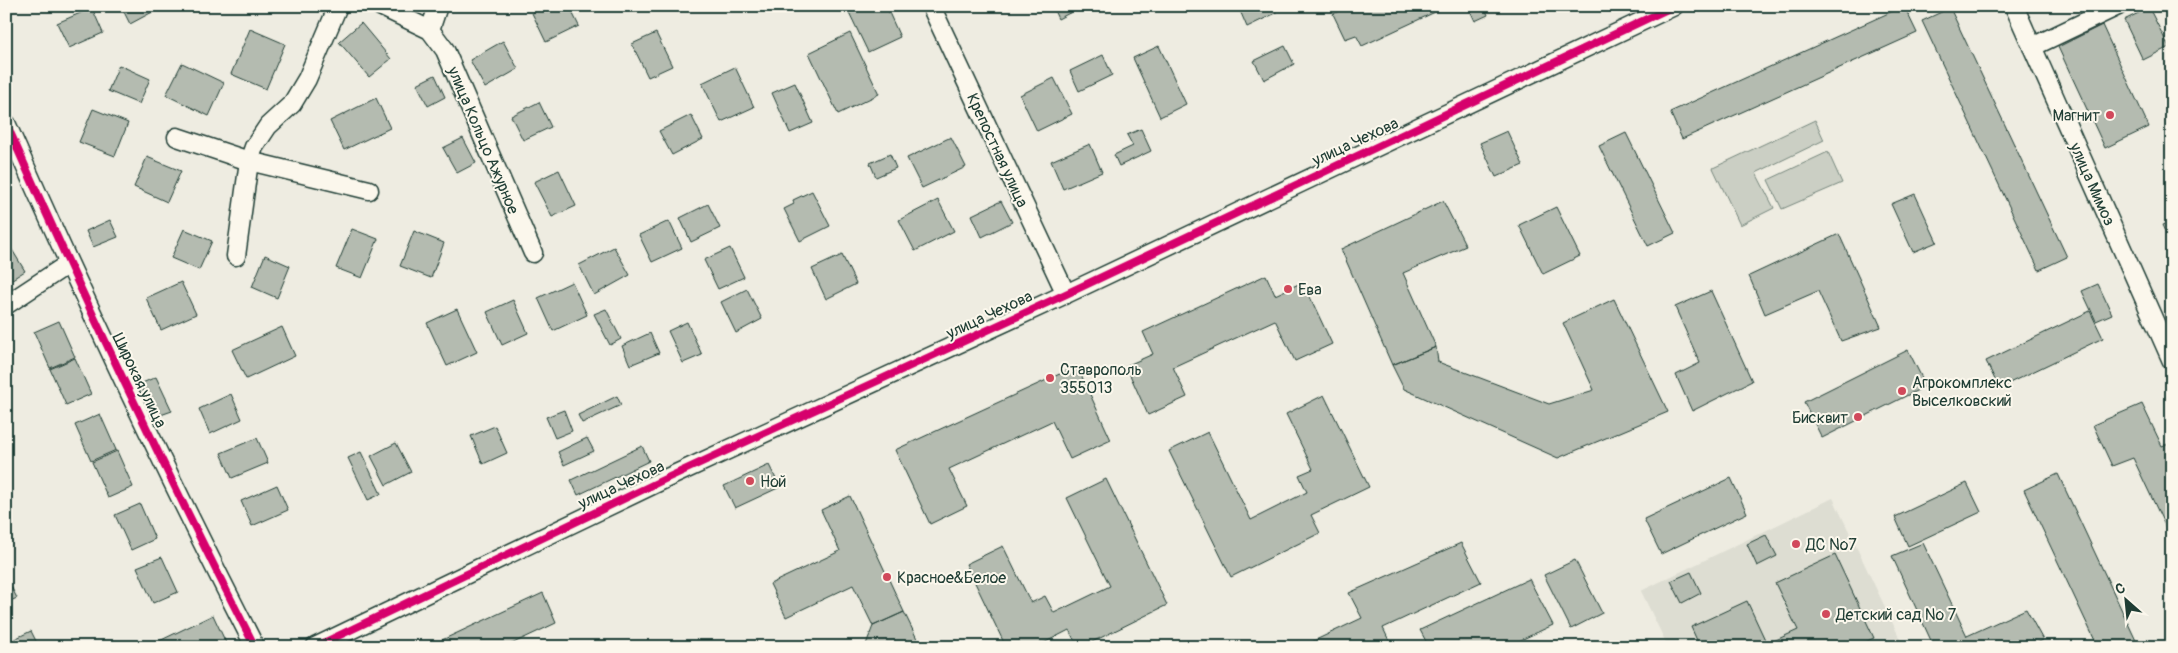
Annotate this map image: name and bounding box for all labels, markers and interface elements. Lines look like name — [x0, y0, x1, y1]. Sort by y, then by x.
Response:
street label: улица Кольцо Ажурное — [443, 63, 523, 217]
street label: Крепостная улица — [962, 90, 1032, 211]
place label: Магнит — [2052, 106, 2100, 126]
marker: Магнит — [2104, 109, 2116, 121]
street label: улица Чехова — [1308, 113, 1402, 171]
street label: улица Мимоз — [2064, 139, 2119, 229]
place label: Ева — [1298, 280, 1322, 300]
marker: Ева — [1282, 283, 1294, 295]
street label: улица Чехова — [942, 286, 1036, 344]
street label: Широкая улица — [108, 330, 171, 431]
place label: Ставрополь 355013 — [1060, 360, 1142, 398]
marker: Ставрополь 355013 — [1044, 372, 1056, 384]
place label: Агрокомплекс Выселковский — [1912, 373, 2012, 411]
marker: Агрокомплекс Выселковский — [1896, 385, 1908, 397]
place label: Бисквит — [1792, 408, 1848, 428]
marker: Бисквит — [1852, 411, 1864, 423]
street label: улица Чехова — [574, 456, 668, 514]
place label: Ной — [760, 472, 786, 492]
marker: Ной — [744, 475, 756, 487]
place label: ДС №7 — [1805, 535, 1857, 555]
marker: ДС №7 — [1790, 538, 1802, 550]
place label: Красное&Белое — [897, 568, 1006, 588]
marker: Красное&Белое — [881, 571, 893, 583]
north arrow — [2100, 576, 2150, 626]
text: С — [2113, 579, 2128, 598]
place label: Детский сад № 7 — [1835, 605, 1957, 625]
marker: Детский сад № 7 — [1820, 608, 1832, 620]

